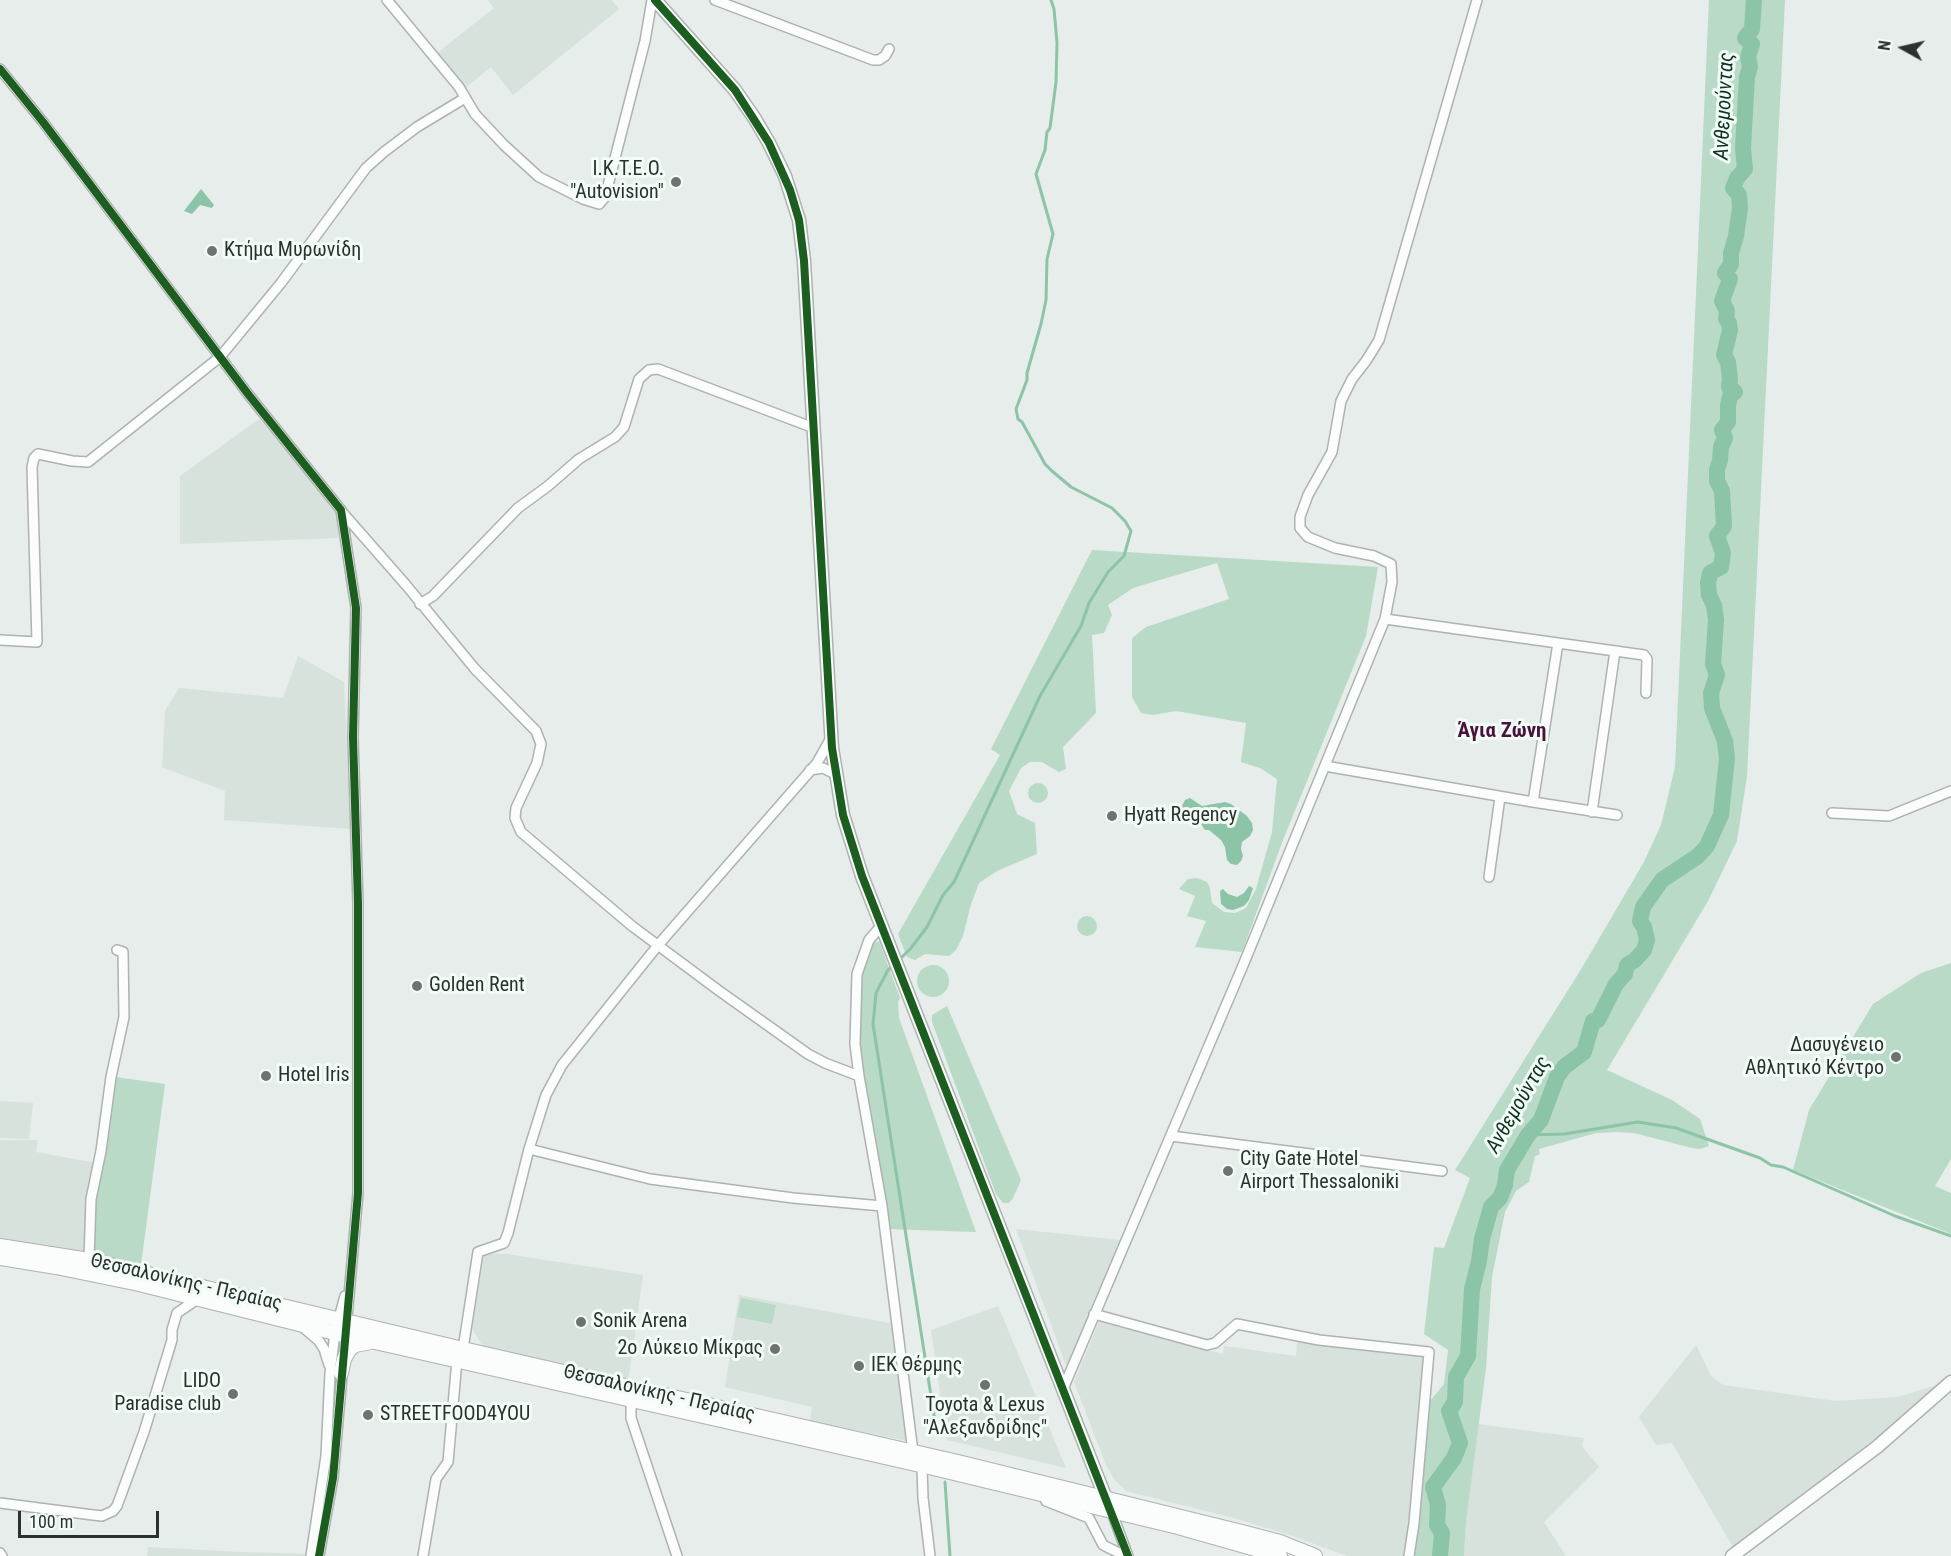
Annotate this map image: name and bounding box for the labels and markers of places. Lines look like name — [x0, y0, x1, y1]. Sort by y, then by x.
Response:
place label: I.Κ.Τ.Ε.Ο. "Autovision" — [570, 158, 664, 205]
marker: I.Κ.Τ.Ε.Ο. "Autovision" — [669, 175, 683, 189]
place label: Κτήμα Μυρωνίδη — [224, 239, 361, 263]
marker: Κτήμα Μυρωνίδη — [205, 244, 219, 258]
place label: Hyatt Regency — [1124, 804, 1237, 828]
marker: Hyatt Regency — [1105, 809, 1119, 823]
place label: Golden Rent — [429, 974, 525, 998]
marker: Golden Rent — [410, 979, 424, 993]
place label: Δασυγένειο Αθλητικό Κέντρο — [1745, 1034, 1884, 1081]
marker: Δασυγένειο Αθλητικό Κέντρο — [1889, 1050, 1903, 1064]
place label: Hotel Iris — [278, 1064, 350, 1088]
marker: Hotel Iris — [259, 1069, 273, 1083]
place label: City Gate Hotel Airport Thessaloniki — [1240, 1148, 1399, 1195]
marker: City Gate Hotel Airport Thessaloniki — [1221, 1164, 1235, 1178]
place label: Sonik Arena — [593, 1310, 687, 1334]
marker: Sonik Arena — [574, 1315, 588, 1329]
place label: 2ο Λύκειο Μίκρας — [617, 1337, 763, 1361]
marker: 2ο Λύκειο Μίκρας — [768, 1342, 782, 1356]
place label: ΙΕΚ Θέρμης — [871, 1354, 962, 1378]
marker: ΙΕΚ Θέρμης — [852, 1359, 866, 1373]
place label: LIDO Paradise club — [114, 1370, 221, 1417]
marker: Toyota & Lexus "Αλεξανδρίδης" — [978, 1378, 992, 1392]
marker: LIDO Paradise club — [226, 1387, 240, 1401]
place label: Toyota & Lexus "Αλεξανδρίδης" — [923, 1394, 1047, 1441]
place label: STREETFOOD4YOU — [380, 1403, 530, 1427]
marker: STREETFOOD4YOU — [361, 1408, 375, 1422]

